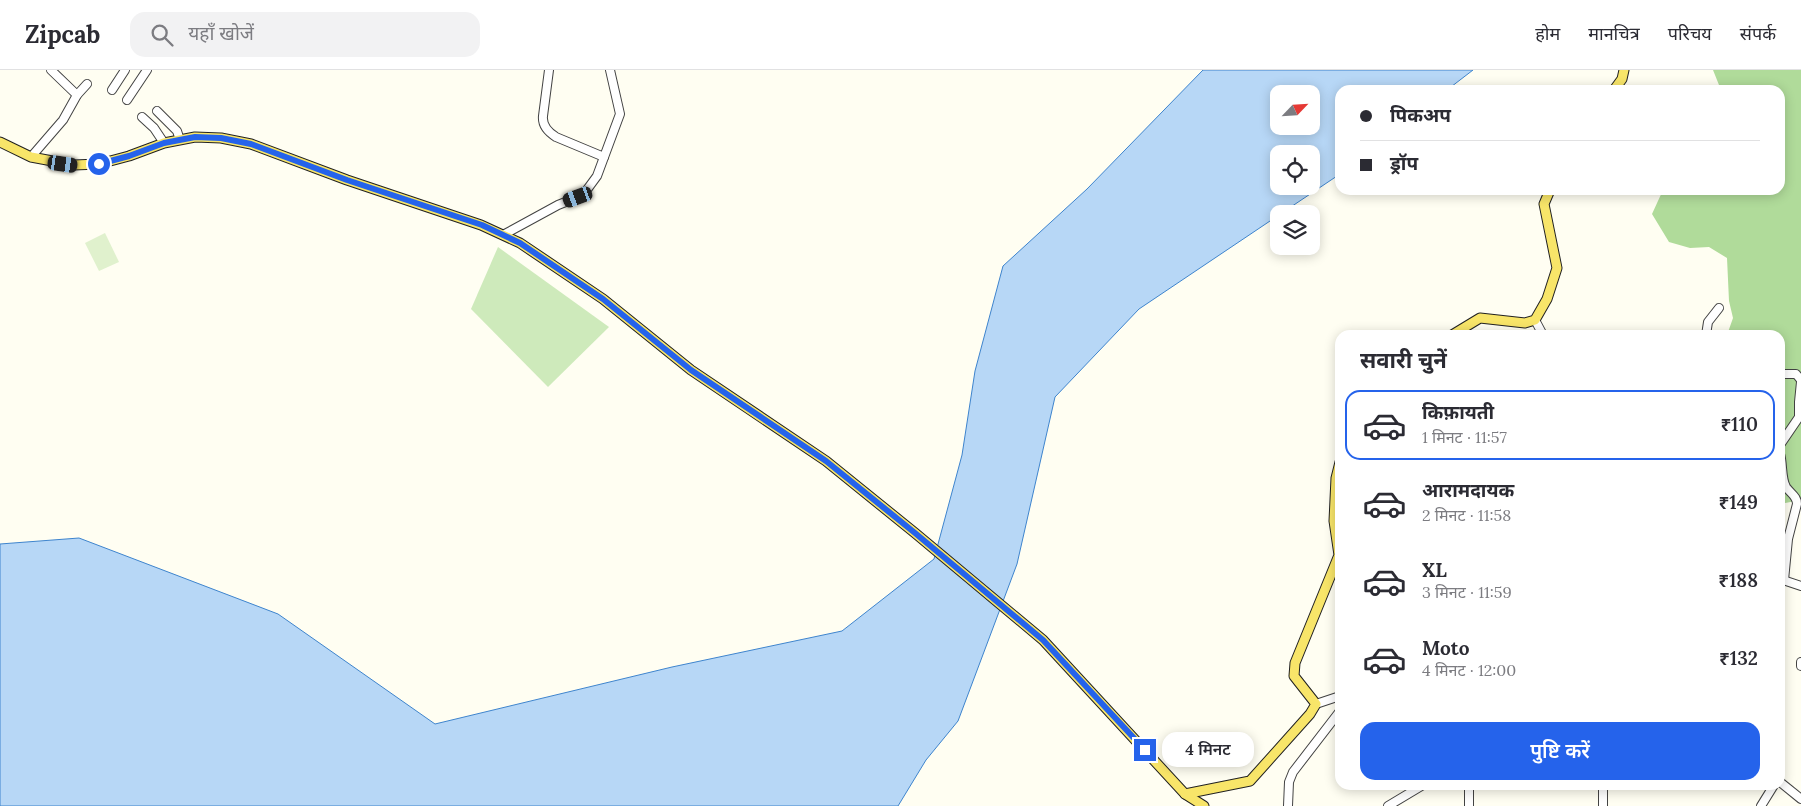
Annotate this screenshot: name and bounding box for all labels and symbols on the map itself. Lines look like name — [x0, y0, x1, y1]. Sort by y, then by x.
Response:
north arrow — [1270, 85, 1320, 135]
route start — [88, 153, 110, 175]
car — [47, 154, 78, 174]
car — [561, 185, 594, 209]
callout: 4 मिनट — [1162, 732, 1255, 768]
route end — [1134, 739, 1156, 761]

